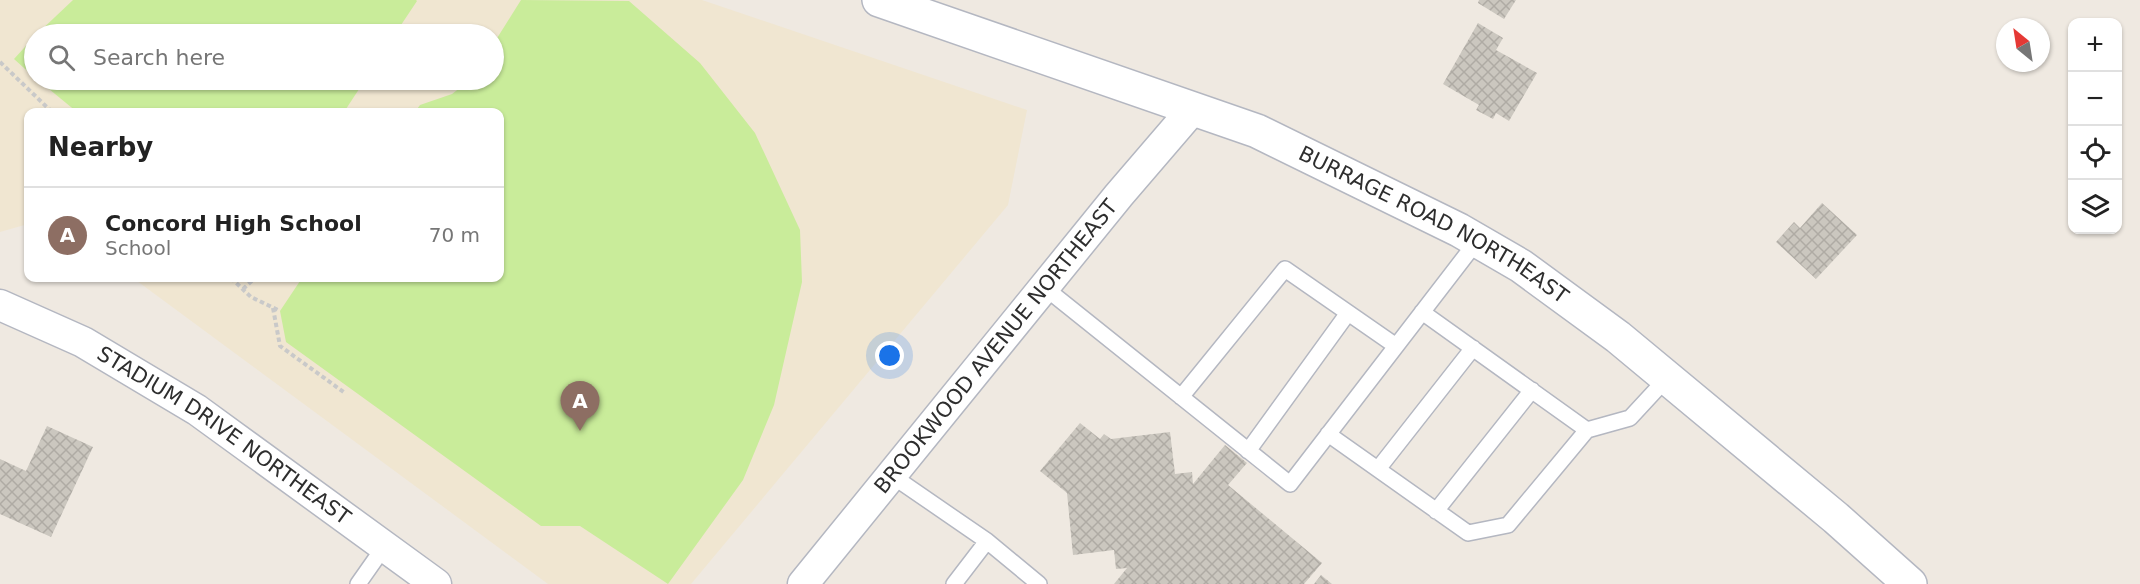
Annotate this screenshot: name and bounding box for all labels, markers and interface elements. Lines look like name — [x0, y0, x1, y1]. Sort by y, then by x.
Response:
north arrow — [1996, 18, 2050, 72]
map controls — [2068, 18, 2122, 234]
button: + — [2068, 18, 2122, 72]
search box — [24, 24, 504, 90]
icon: search — [45, 41, 78, 74]
text: Search here — [93, 45, 225, 70]
button: − — [2068, 72, 2122, 126]
button: locate — [2068, 126, 2122, 180]
text: Nearby — [48, 132, 153, 162]
street label: BURRAGE ROAD NORTHEAST — [1295, 141, 1573, 308]
button: layers — [2068, 180, 2122, 234]
street label: BROOKWOOD AVENUE NORTHEAST — [870, 195, 1122, 498]
text: Concord High School — [105, 211, 362, 236]
text: A — [60, 223, 75, 247]
text: 70 m — [429, 223, 480, 247]
text: School — [105, 236, 171, 260]
street label: STADIUM DRIVE NORTHEAST — [93, 341, 355, 530]
your location — [875, 341, 904, 370]
pin: A — [560, 382, 600, 431]

